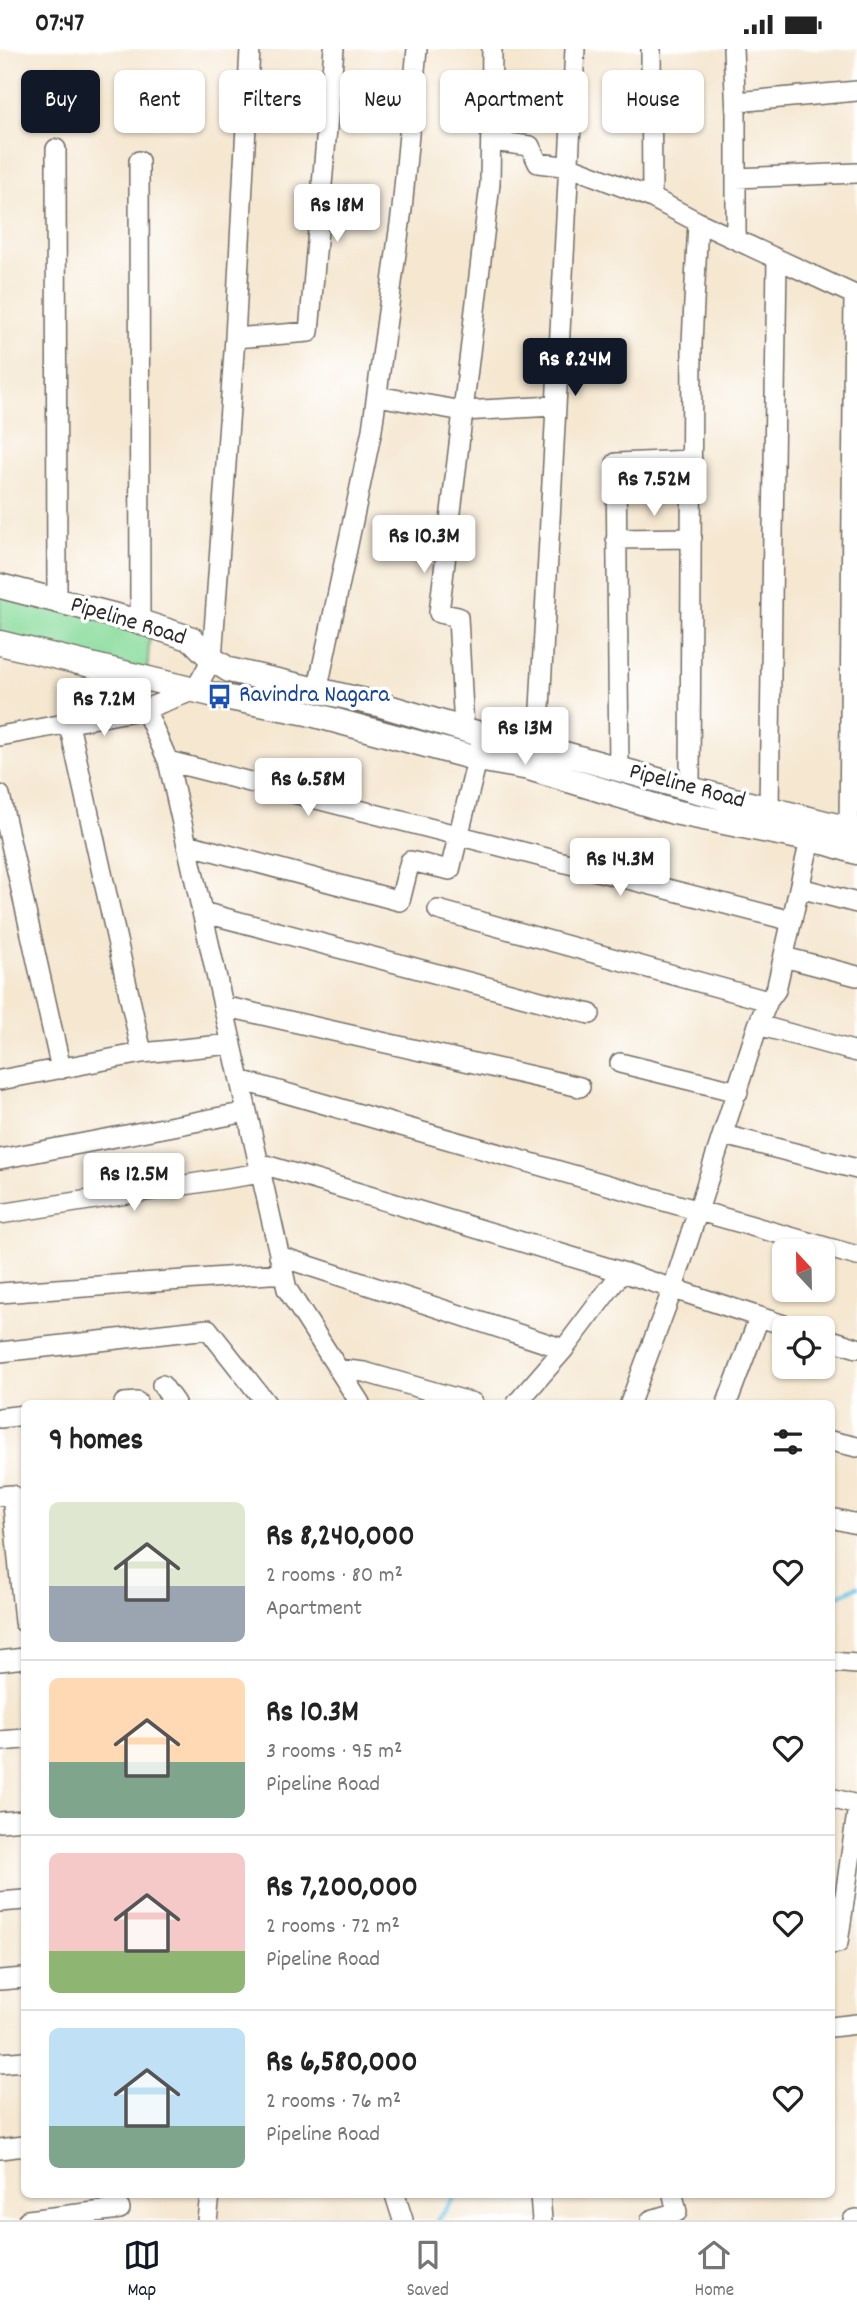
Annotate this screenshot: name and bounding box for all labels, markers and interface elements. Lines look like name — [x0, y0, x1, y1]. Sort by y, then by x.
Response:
text: 07:47 — [35, 6, 84, 43]
chip: Buy — [21, 70, 100, 133]
chip: Rent — [114, 70, 205, 133]
chip: Filters — [219, 70, 326, 133]
chip: New — [340, 70, 426, 133]
chip: Apartment — [440, 70, 588, 133]
chip: House — [602, 70, 704, 133]
pin: Rs 18M — [280, 185, 394, 244]
text: Rs 18M — [310, 190, 364, 223]
pin: Rs 8.24M — [503, 339, 647, 398]
text: Rs 8.24M — [539, 344, 611, 377]
pin: Rs 7.52M — [582, 459, 726, 518]
text: Rs 7.52M — [618, 464, 690, 497]
pin: Rs 10.3M — [352, 515, 496, 575]
text: Rs 10.3M — [388, 521, 460, 554]
street label: Pipeline Road — [66, 588, 190, 656]
pin: Rs 7.2M — [39, 679, 169, 738]
place label: Ravindra Nagara — [239, 679, 390, 713]
bus stop icon: Ravindra Nagara — [205, 682, 233, 710]
text: Rs 7.2M — [73, 684, 135, 717]
pin: Rs 13M — [468, 707, 582, 767]
text: Rs 13M — [498, 713, 552, 746]
street label: Pipeline Road — [625, 755, 749, 819]
pin: Rs 6.58M — [236, 759, 380, 818]
text: Rs 6.58M — [271, 764, 345, 797]
pin: Rs 14.3M — [548, 839, 692, 898]
text: Rs 14.3M — [586, 844, 654, 877]
pin: Rs 12.5M — [62, 1153, 206, 1213]
text: Rs 12.5M — [99, 1159, 169, 1192]
north arrow — [772, 1239, 835, 1302]
map controls — [772, 1239, 835, 1379]
button: locate — [772, 1316, 835, 1379]
text: 9 homes — [49, 1421, 143, 1464]
icon: filters — [769, 1423, 807, 1461]
text: Rs 8,240,000 — [266, 1517, 415, 1560]
icon: home — [105, 1530, 189, 1614]
icon: heart — [769, 1553, 807, 1591]
text: 2 rooms · 80 m² — [266, 1560, 403, 1593]
text: Apartment — [266, 1593, 362, 1626]
text: Rs 10.3M — [266, 1693, 359, 1736]
icon: home — [105, 1706, 189, 1790]
icon: heart — [769, 1729, 807, 1767]
text: 3 rooms · 95 m² — [266, 1736, 402, 1769]
text: Pipeline Road — [266, 1769, 380, 1802]
text: Rs 7,200,000 — [266, 1868, 418, 1911]
icon: home — [105, 1881, 189, 1965]
icon: heart — [769, 1904, 807, 1942]
text: 2 rooms · 72 m² — [266, 1911, 400, 1944]
text: Pipeline Road — [266, 1944, 380, 1977]
text: Rs 6,580,000 — [266, 2043, 418, 2086]
icon: home — [105, 2056, 189, 2140]
icon: heart — [769, 2079, 807, 2117]
text: 2 rooms · 76 m² — [266, 2086, 401, 2119]
text: Pipeline Road — [266, 2119, 380, 2152]
tab: Map — [123, 2236, 161, 2305]
tab: Saved — [406, 2236, 449, 2305]
tab: Home — [695, 2236, 734, 2305]

